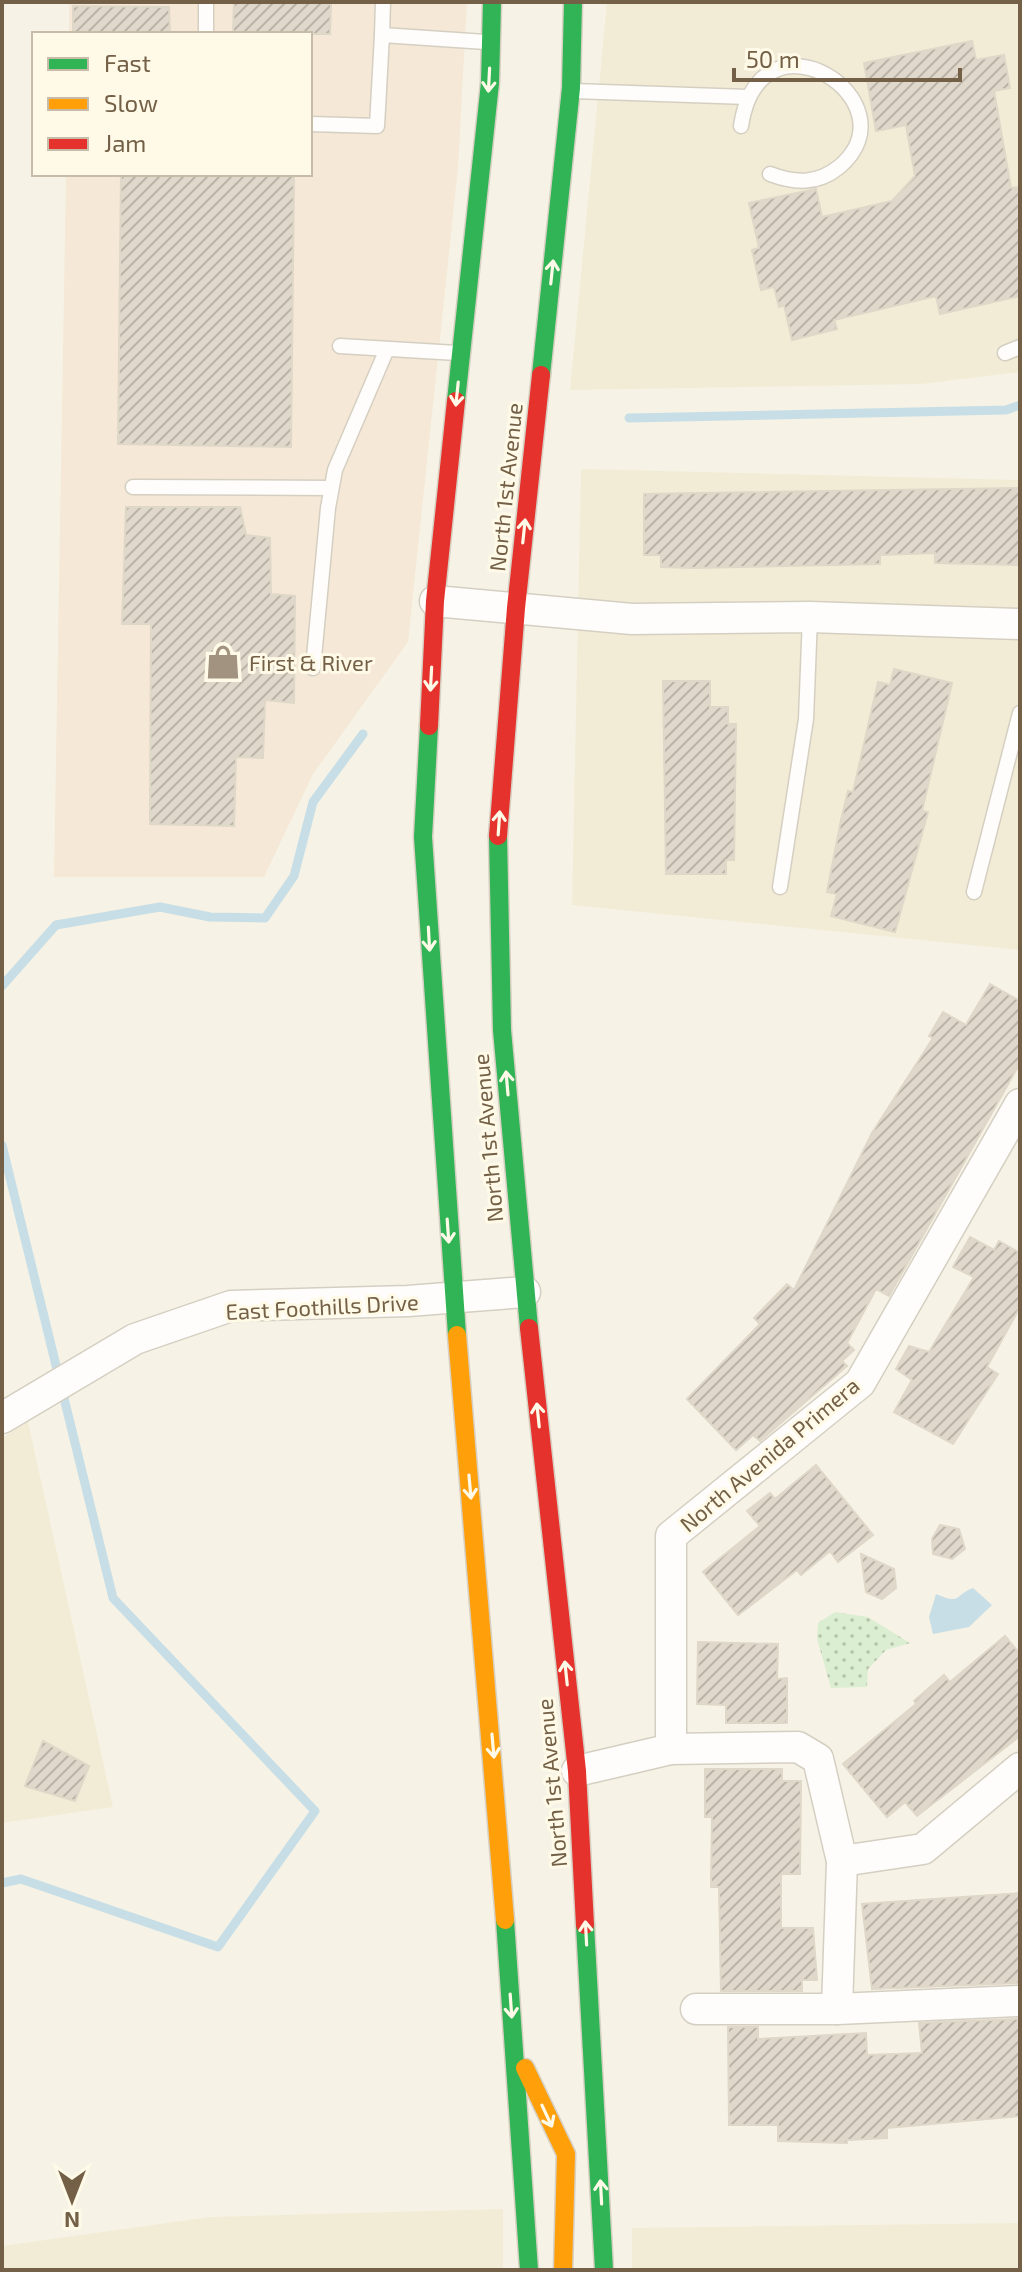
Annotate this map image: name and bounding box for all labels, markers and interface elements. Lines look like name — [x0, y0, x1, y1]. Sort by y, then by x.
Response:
legend — [32, 32, 312, 176]
scale bar — [734, 32, 960, 82]
text: 50 m — [746, 44, 800, 73]
text: Fast — [104, 48, 151, 77]
one-way arrow — [482, 66, 497, 93]
text: Slow — [104, 88, 158, 117]
text: Jam — [104, 128, 146, 157]
one-way arrow — [544, 259, 559, 286]
one-way arrow — [450, 380, 465, 407]
street label: North 1st Avenue — [483, 401, 527, 573]
one-way arrow — [517, 518, 532, 545]
shop icon: First & River — [204, 643, 242, 681]
place label: First & River — [249, 649, 373, 675]
one-way arrow — [423, 665, 438, 692]
one-way arrow — [492, 810, 507, 837]
one-way arrow — [422, 925, 437, 952]
street label: North 1st Avenue — [467, 1053, 507, 1223]
one-way arrow — [499, 1070, 514, 1097]
one-way arrow — [441, 1217, 456, 1244]
street label: East Foothills Drive — [225, 1288, 419, 1324]
street label: North Avenida Primera — [674, 1371, 864, 1537]
one-way arrow — [530, 1403, 545, 1428]
one-way arrow — [463, 1473, 478, 1500]
one-way arrow — [558, 1660, 573, 1687]
street label: North 1st Avenue — [531, 1698, 571, 1868]
one-way arrow — [485, 1732, 500, 1759]
one-way arrow — [578, 1920, 593, 1947]
one-way arrow — [504, 1992, 519, 2019]
one-way arrow — [540, 2103, 555, 2127]
north arrow — [32, 2160, 112, 2240]
one-way arrow — [593, 2179, 608, 2206]
text: N — [64, 2208, 80, 2234]

